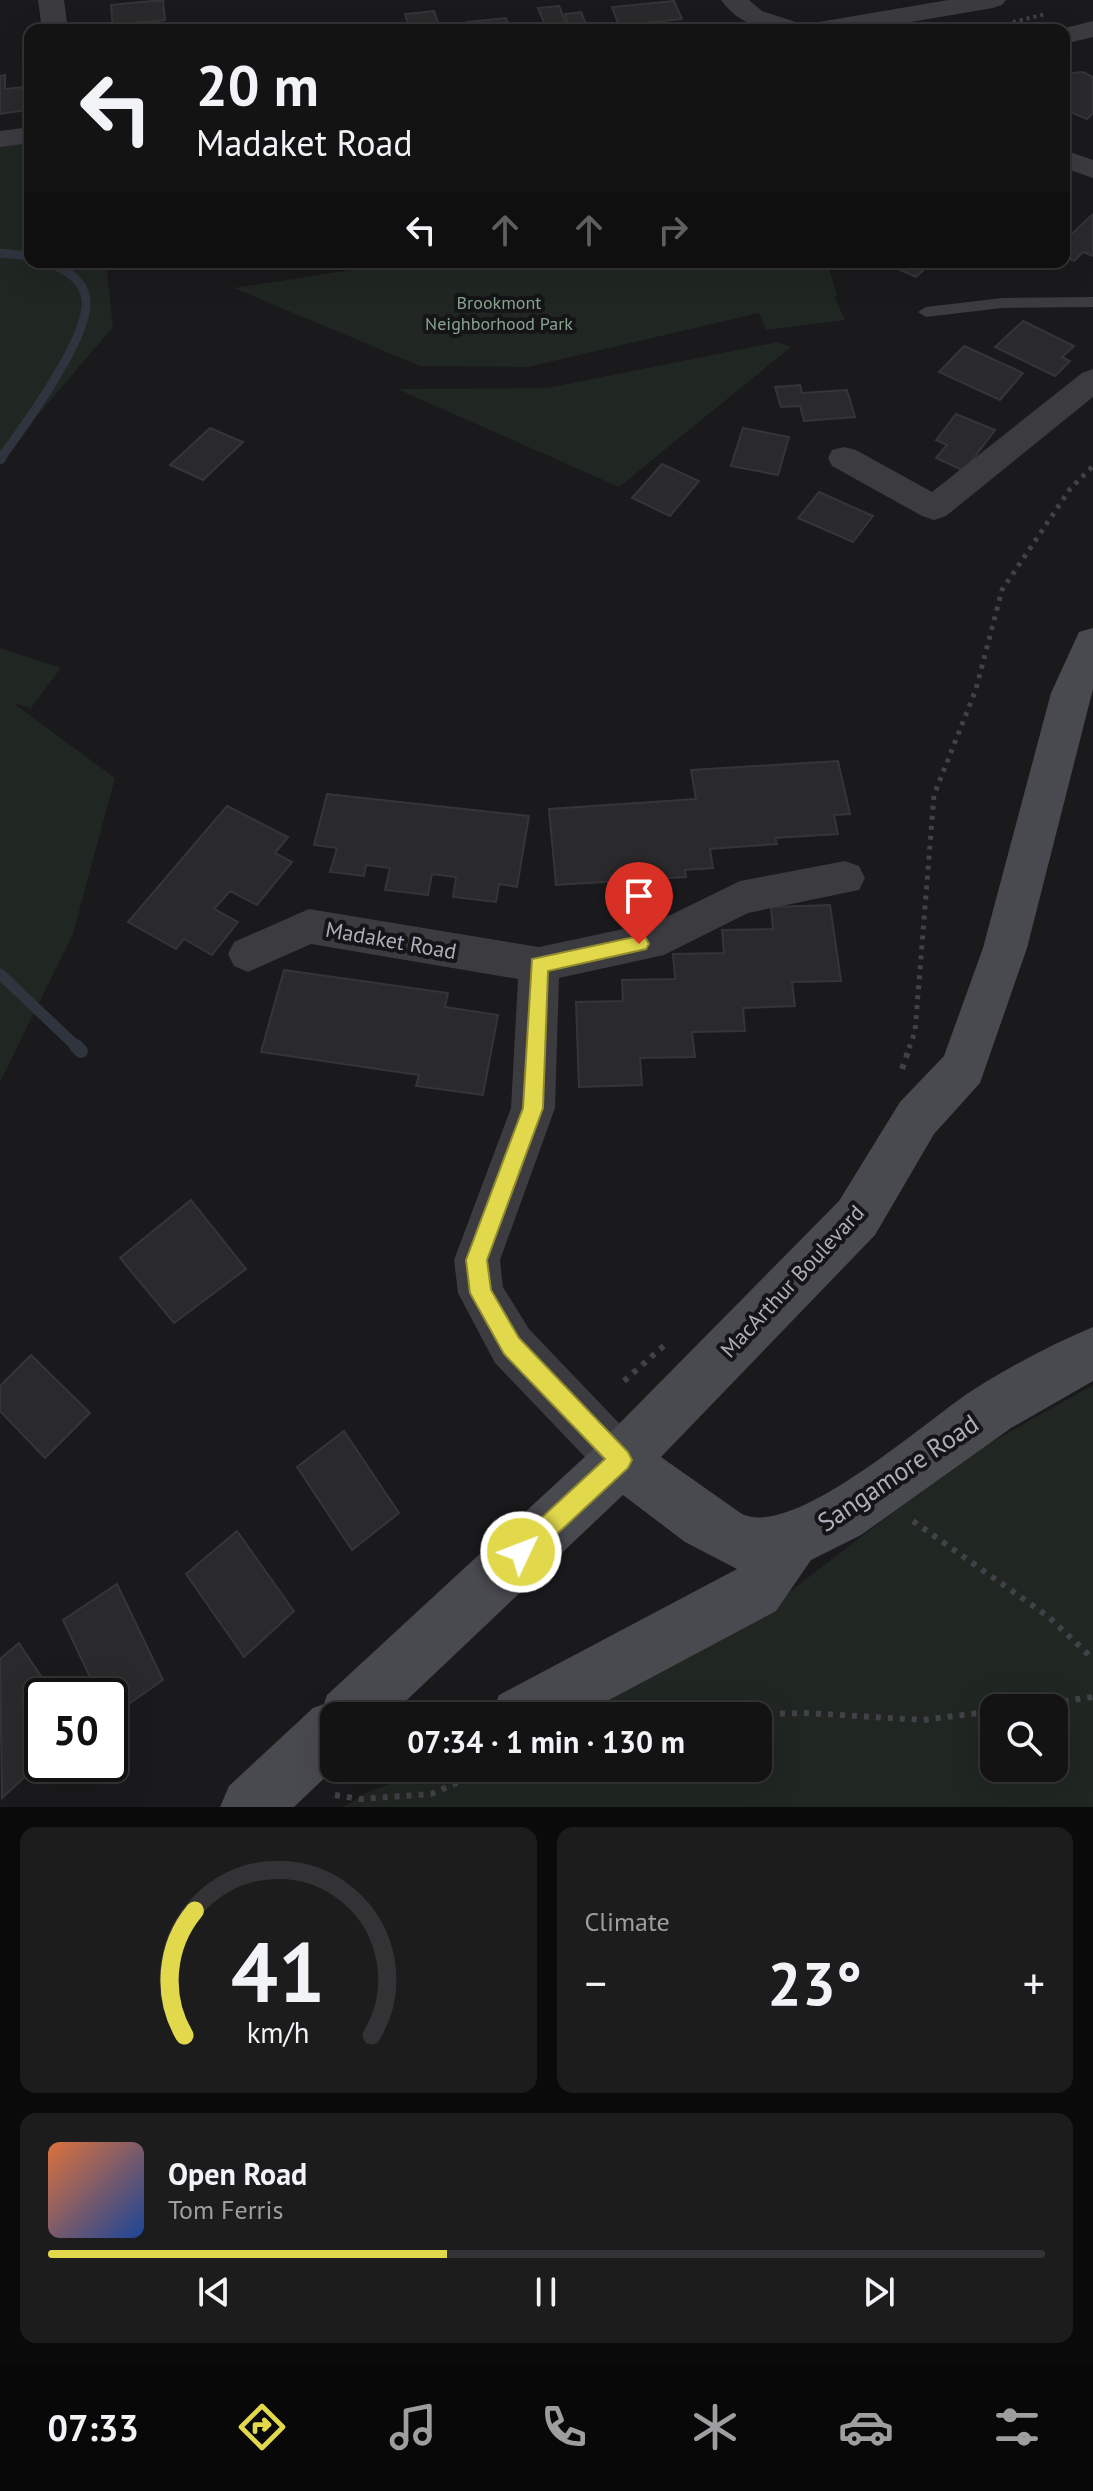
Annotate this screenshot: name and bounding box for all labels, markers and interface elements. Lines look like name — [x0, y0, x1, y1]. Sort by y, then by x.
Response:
text: 20 m — [196, 49, 319, 121]
icon: left — [64, 56, 168, 160]
text: Madaket Road — [196, 119, 413, 166]
icon: left — [399, 208, 443, 252]
icon: ahead — [483, 208, 527, 252]
icon: ahead — [567, 208, 611, 252]
icon: right — [651, 208, 695, 252]
park label: Brookmont Neighborhood Park — [425, 291, 573, 335]
pin — [605, 862, 673, 944]
icon: arrive — [617, 874, 661, 918]
street label: Madaket Road — [323, 915, 459, 965]
street label: MacArthur Boulevard — [714, 1199, 870, 1363]
street label: Sangamore Road — [811, 1407, 984, 1539]
position arrow — [479, 1510, 563, 1594]
speed limit sign: 50 — [24, 1678, 128, 1782]
map controls — [980, 1694, 1068, 1782]
button: search — [980, 1694, 1068, 1782]
text: 07:34 · 1 min · 130 m — [407, 1722, 685, 1761]
text: Climate — [585, 1905, 670, 1938]
text: 41 — [231, 1917, 325, 2025]
text: 23° — [768, 1944, 862, 2022]
text: − — [585, 1954, 607, 2011]
text: + — [1023, 1954, 1045, 2011]
text: km/h — [247, 2014, 310, 2051]
text: Open Road — [168, 2154, 307, 2193]
text: Tom Ferris — [168, 2193, 283, 2226]
icon: previous — [192, 2270, 236, 2314]
icon: pause — [524, 2270, 568, 2314]
icon: next — [857, 2270, 901, 2314]
icon: directions — [234, 2399, 290, 2455]
icon: music — [385, 2399, 441, 2455]
icon: phone — [536, 2399, 592, 2455]
icon: climate — [687, 2399, 743, 2455]
icon: car — [838, 2399, 894, 2455]
icon: filters — [989, 2399, 1045, 2455]
text: 07:33 — [48, 2404, 139, 2451]

